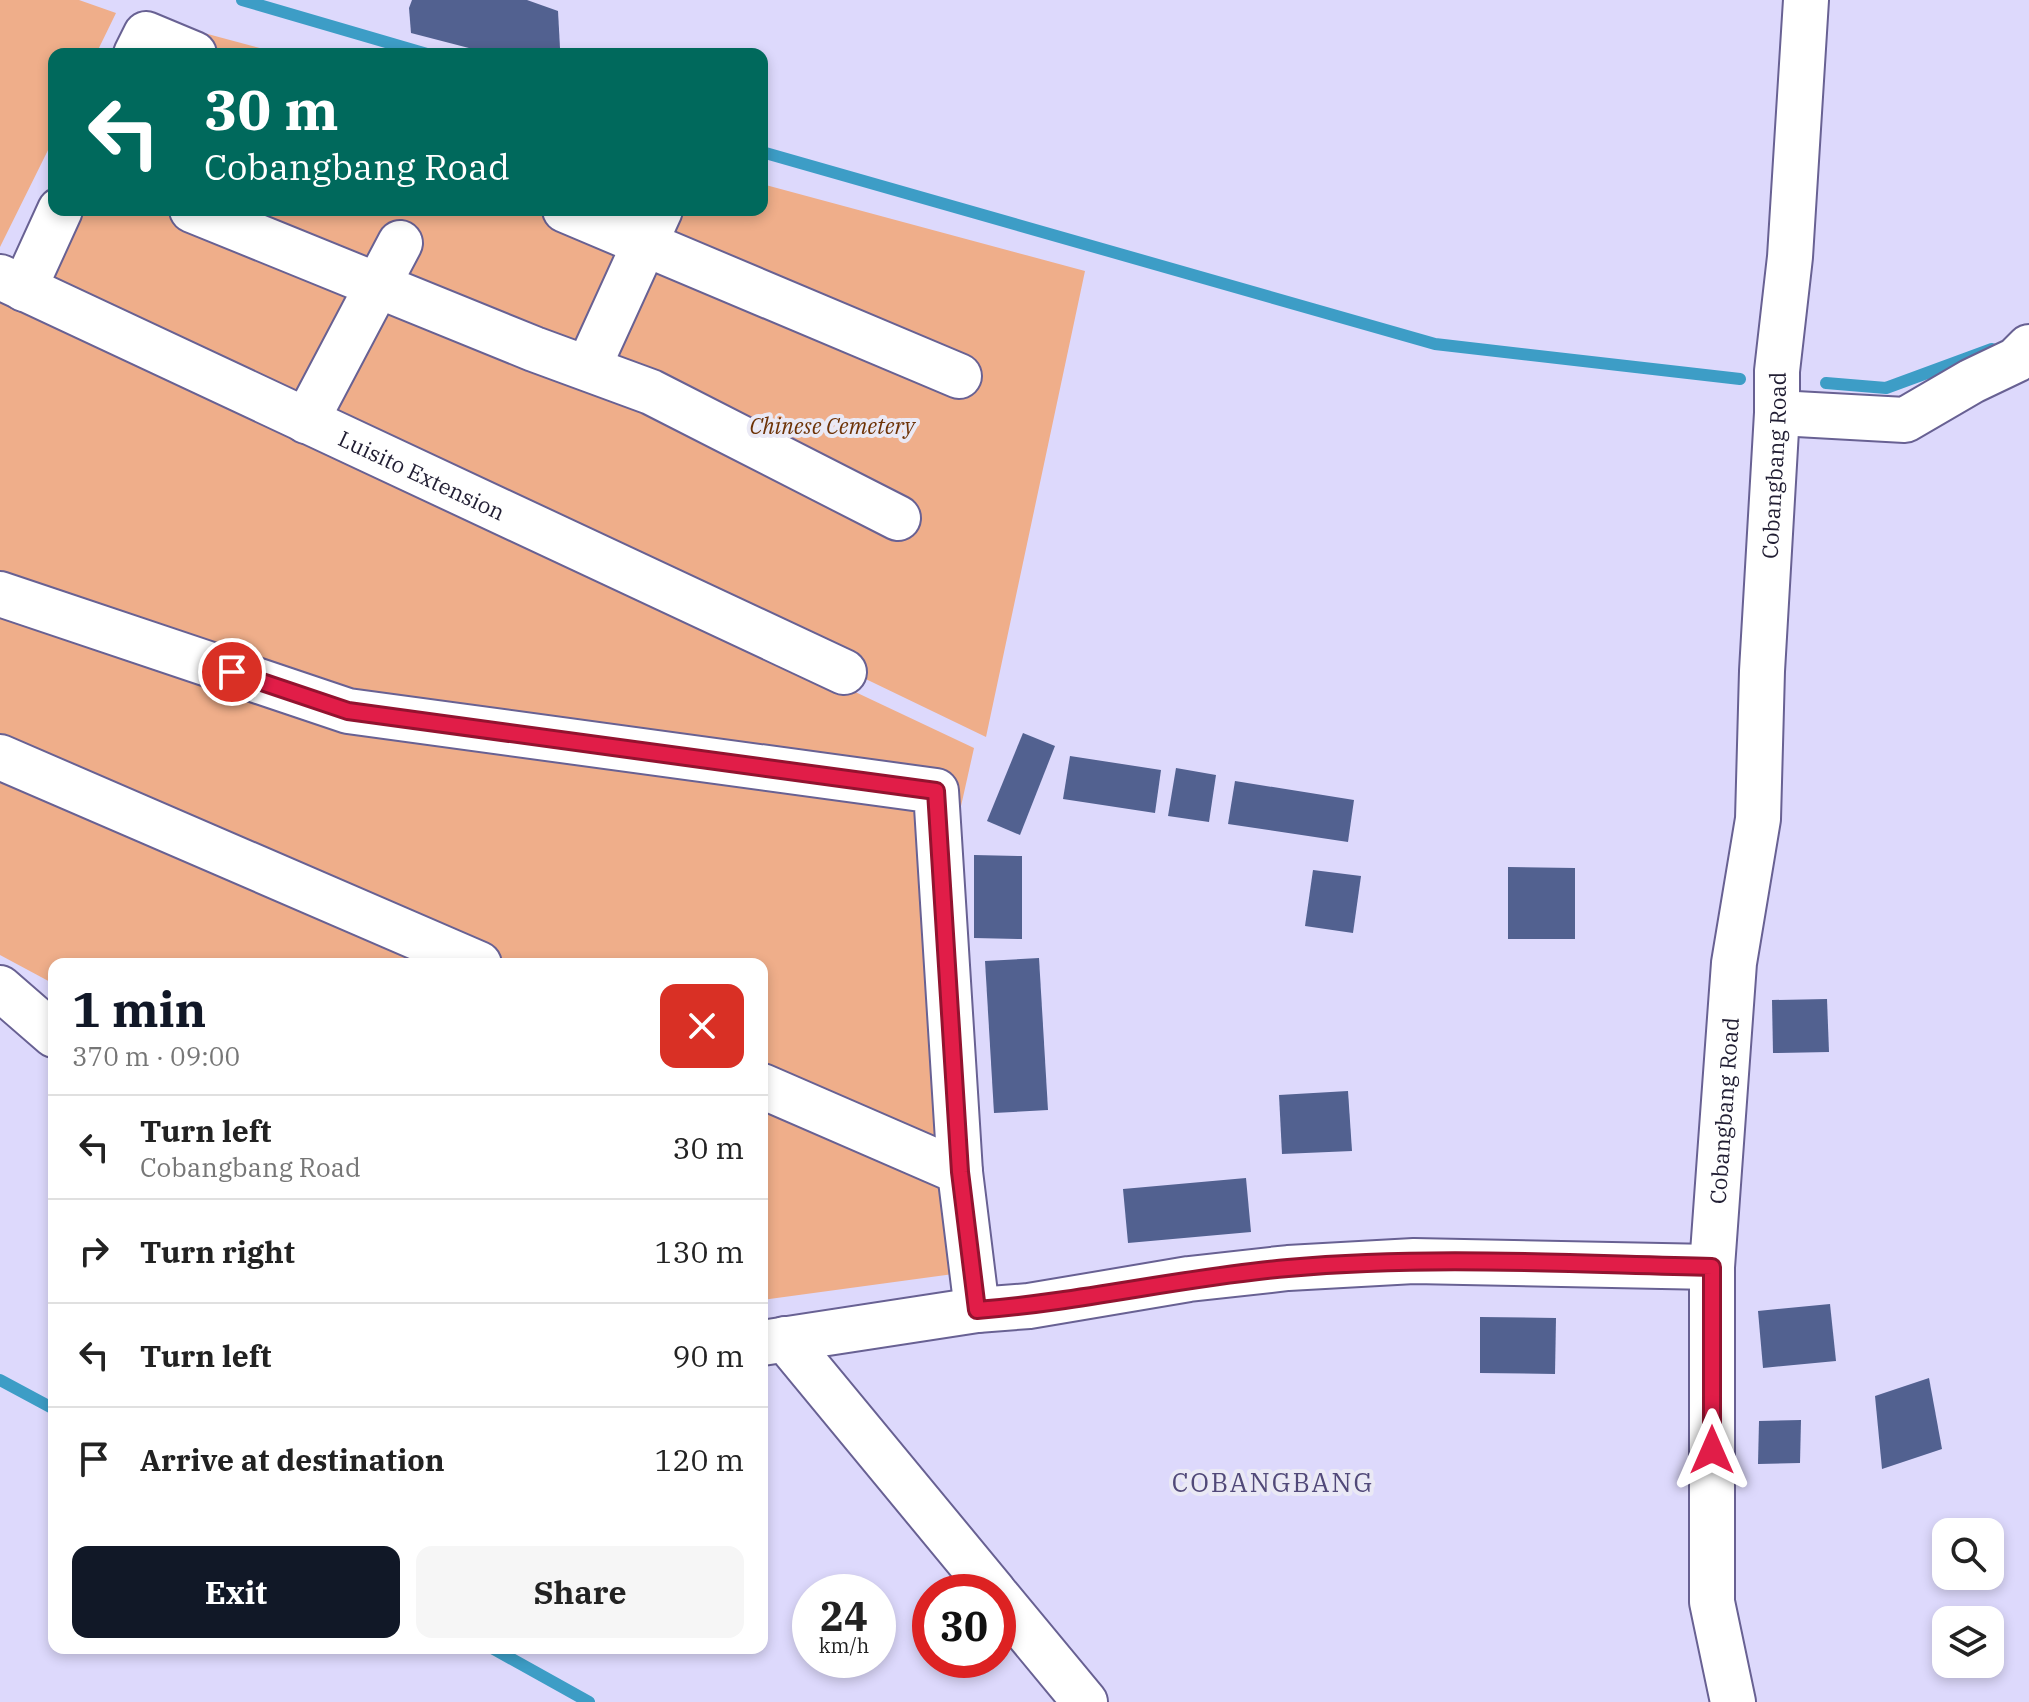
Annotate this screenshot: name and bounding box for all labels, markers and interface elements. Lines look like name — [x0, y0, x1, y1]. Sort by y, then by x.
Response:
text: 30 m — [204, 73, 339, 145]
icon: left — [72, 80, 176, 184]
text: Cobangbang Road — [204, 143, 510, 190]
street label: Cobangbang Road — [1754, 372, 1792, 560]
park label: Chinese Cemetery — [749, 411, 917, 440]
street label: Luisito Extension — [334, 423, 510, 526]
pin — [198, 638, 266, 706]
icon: arrive — [210, 650, 254, 694]
text: 1 min — [72, 978, 206, 1040]
button: close — [660, 984, 744, 1068]
street label: Cobangbang Road — [1702, 1016, 1745, 1205]
text: 370 m · 09:00 — [72, 1039, 240, 1073]
text: Turn left — [140, 1111, 272, 1150]
icon: left — [72, 1125, 116, 1169]
text: 30 m — [672, 1128, 744, 1167]
text: Cobangbang Road — [140, 1150, 361, 1184]
icon: right — [72, 1229, 116, 1273]
text: Turn right — [140, 1232, 295, 1271]
text: 130 m — [654, 1232, 744, 1271]
icon: left — [72, 1333, 116, 1377]
text: Turn left — [140, 1336, 272, 1375]
text: 90 m — [672, 1336, 744, 1375]
position arrow — [1670, 1408, 1754, 1492]
icon: arrive — [72, 1437, 116, 1481]
text: Arrive at destination — [140, 1440, 445, 1479]
text: 120 m — [654, 1440, 744, 1479]
district label: COBANGBANG — [1172, 1465, 1374, 1499]
map controls — [1932, 1518, 2004, 1678]
button: search — [1932, 1518, 2004, 1590]
button: Exit — [72, 1546, 400, 1638]
button: Share — [416, 1546, 744, 1638]
speed limit sign: 30 — [912, 1574, 1016, 1678]
text: 24 — [820, 1590, 868, 1642]
button: layers — [1932, 1606, 2004, 1678]
text: km/h — [819, 1632, 869, 1659]

